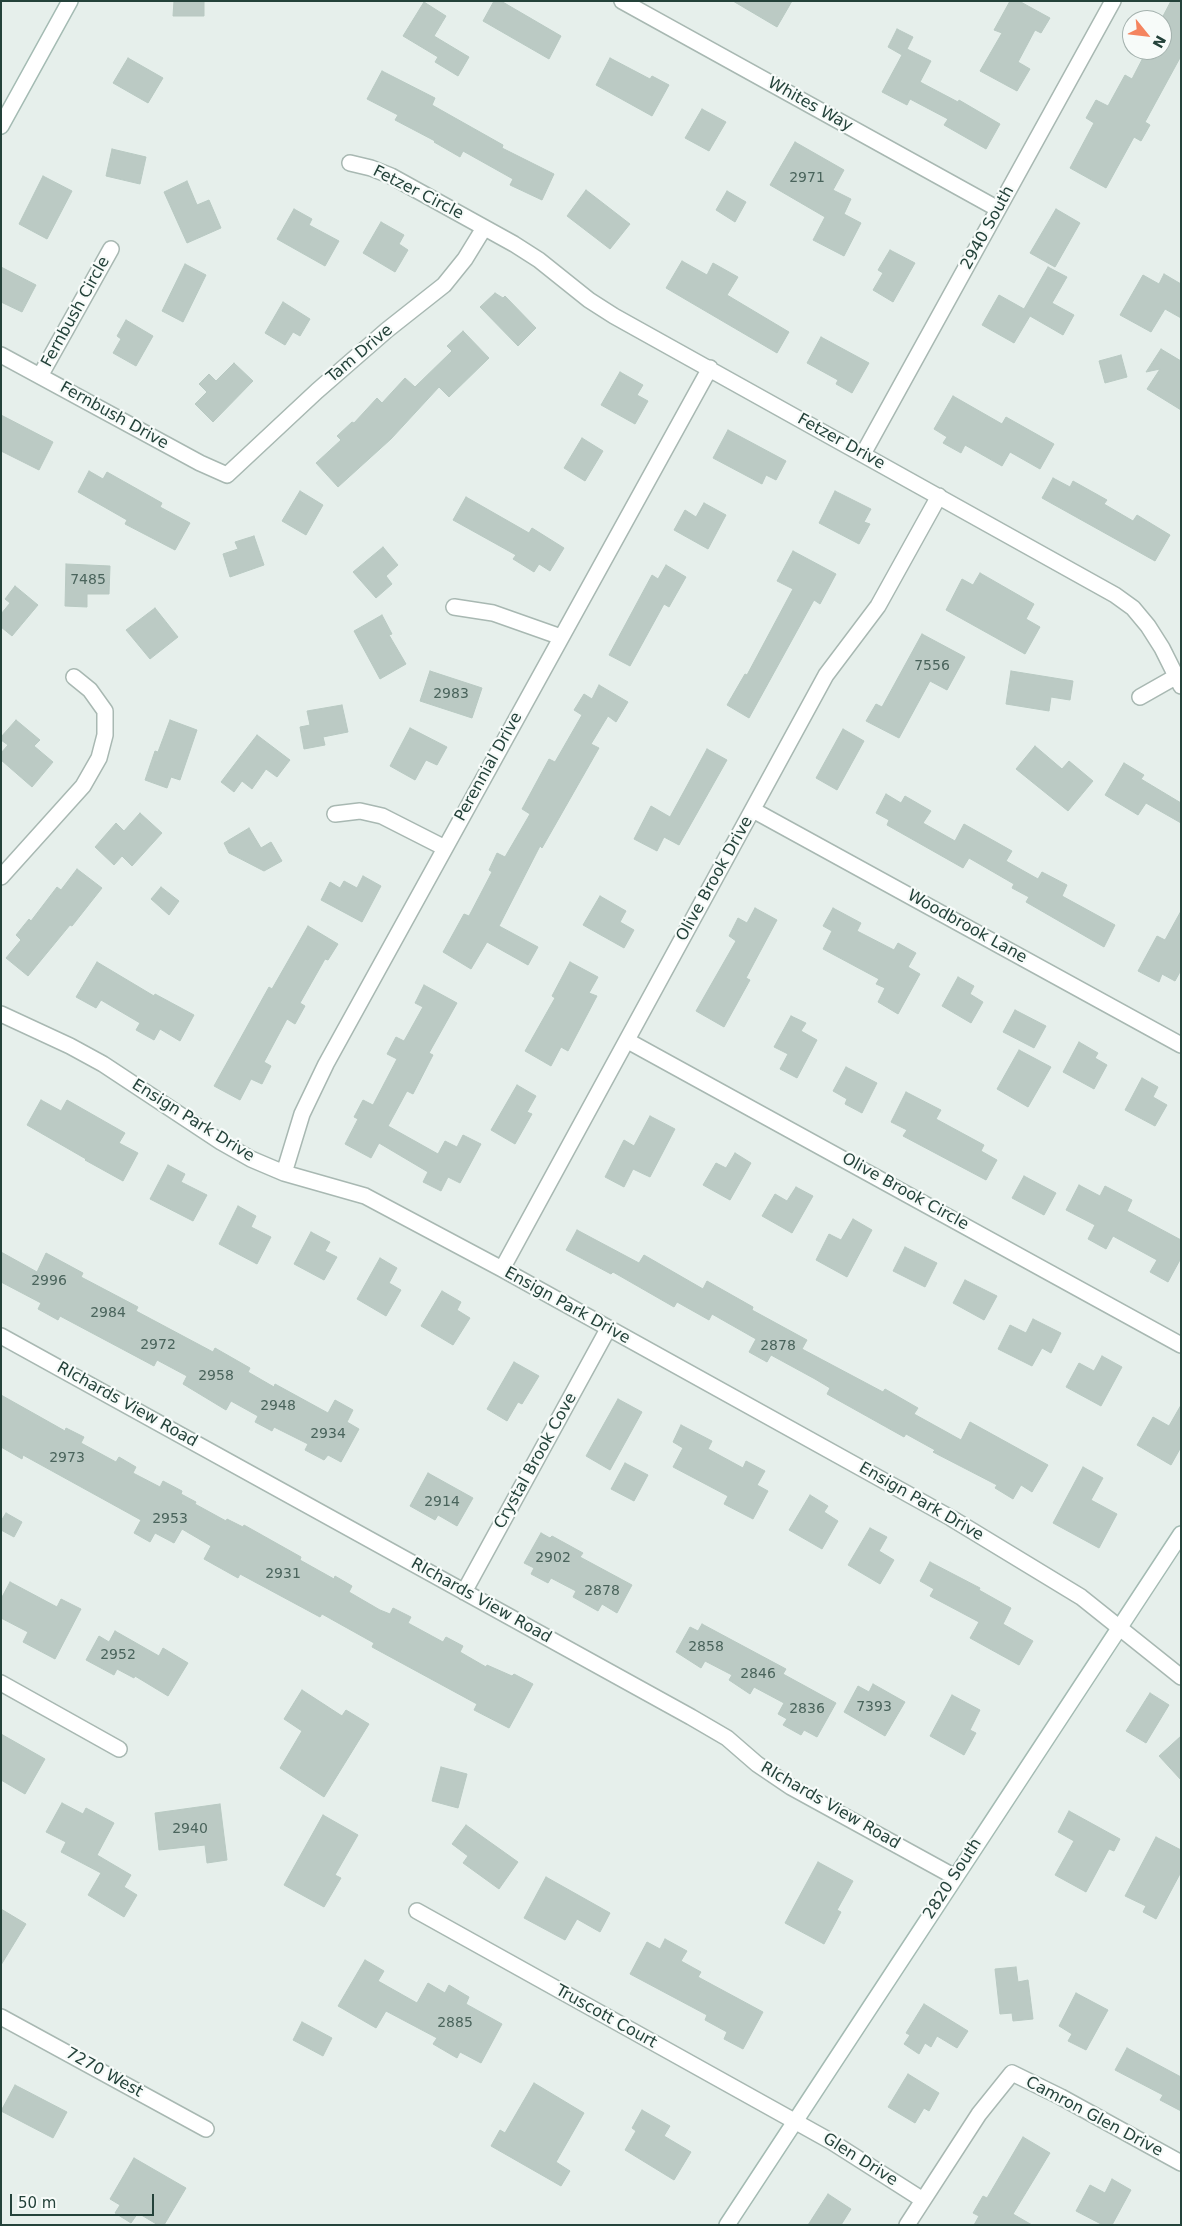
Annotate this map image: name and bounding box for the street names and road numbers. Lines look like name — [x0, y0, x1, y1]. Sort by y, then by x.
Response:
street label: Whites Way — [764, 74, 856, 136]
street label: Fetzer Circle — [369, 162, 467, 224]
street label: 2940 South — [957, 183, 1019, 273]
street label: Fernbush Circle — [38, 253, 114, 371]
street label: Tam Drive — [323, 321, 397, 387]
street label: Fernbush Drive — [56, 378, 172, 454]
street label: Fetzer Drive — [794, 410, 888, 474]
street label: Perennial Drive — [451, 709, 527, 825]
street label: Olive Brook Drive — [673, 813, 757, 945]
street label: Woodbrook Lane — [904, 886, 1030, 968]
street label: Ensign Park Drive — [128, 1076, 258, 1166]
street label: Olive Brook Circle — [838, 1149, 972, 1235]
street label: Ensign Park Drive — [501, 1263, 633, 1349]
street label: RIchards View Road — [53, 1358, 201, 1452]
street label: Crystal Brook Cove — [491, 1390, 581, 1532]
street label: Ensign Park Drive — [855, 1459, 987, 1545]
street label: RIchards View Road — [407, 1554, 555, 1648]
street label: RIchards View Road — [757, 1758, 903, 1854]
street label: 2820 South — [920, 1835, 986, 1923]
street label: Truscott Court — [552, 1981, 660, 2053]
street label: 7270 West — [62, 2044, 146, 2102]
street label: Camron Glen Drive — [1022, 2073, 1166, 2161]
street label: Glen Drive — [819, 2129, 901, 2191]

